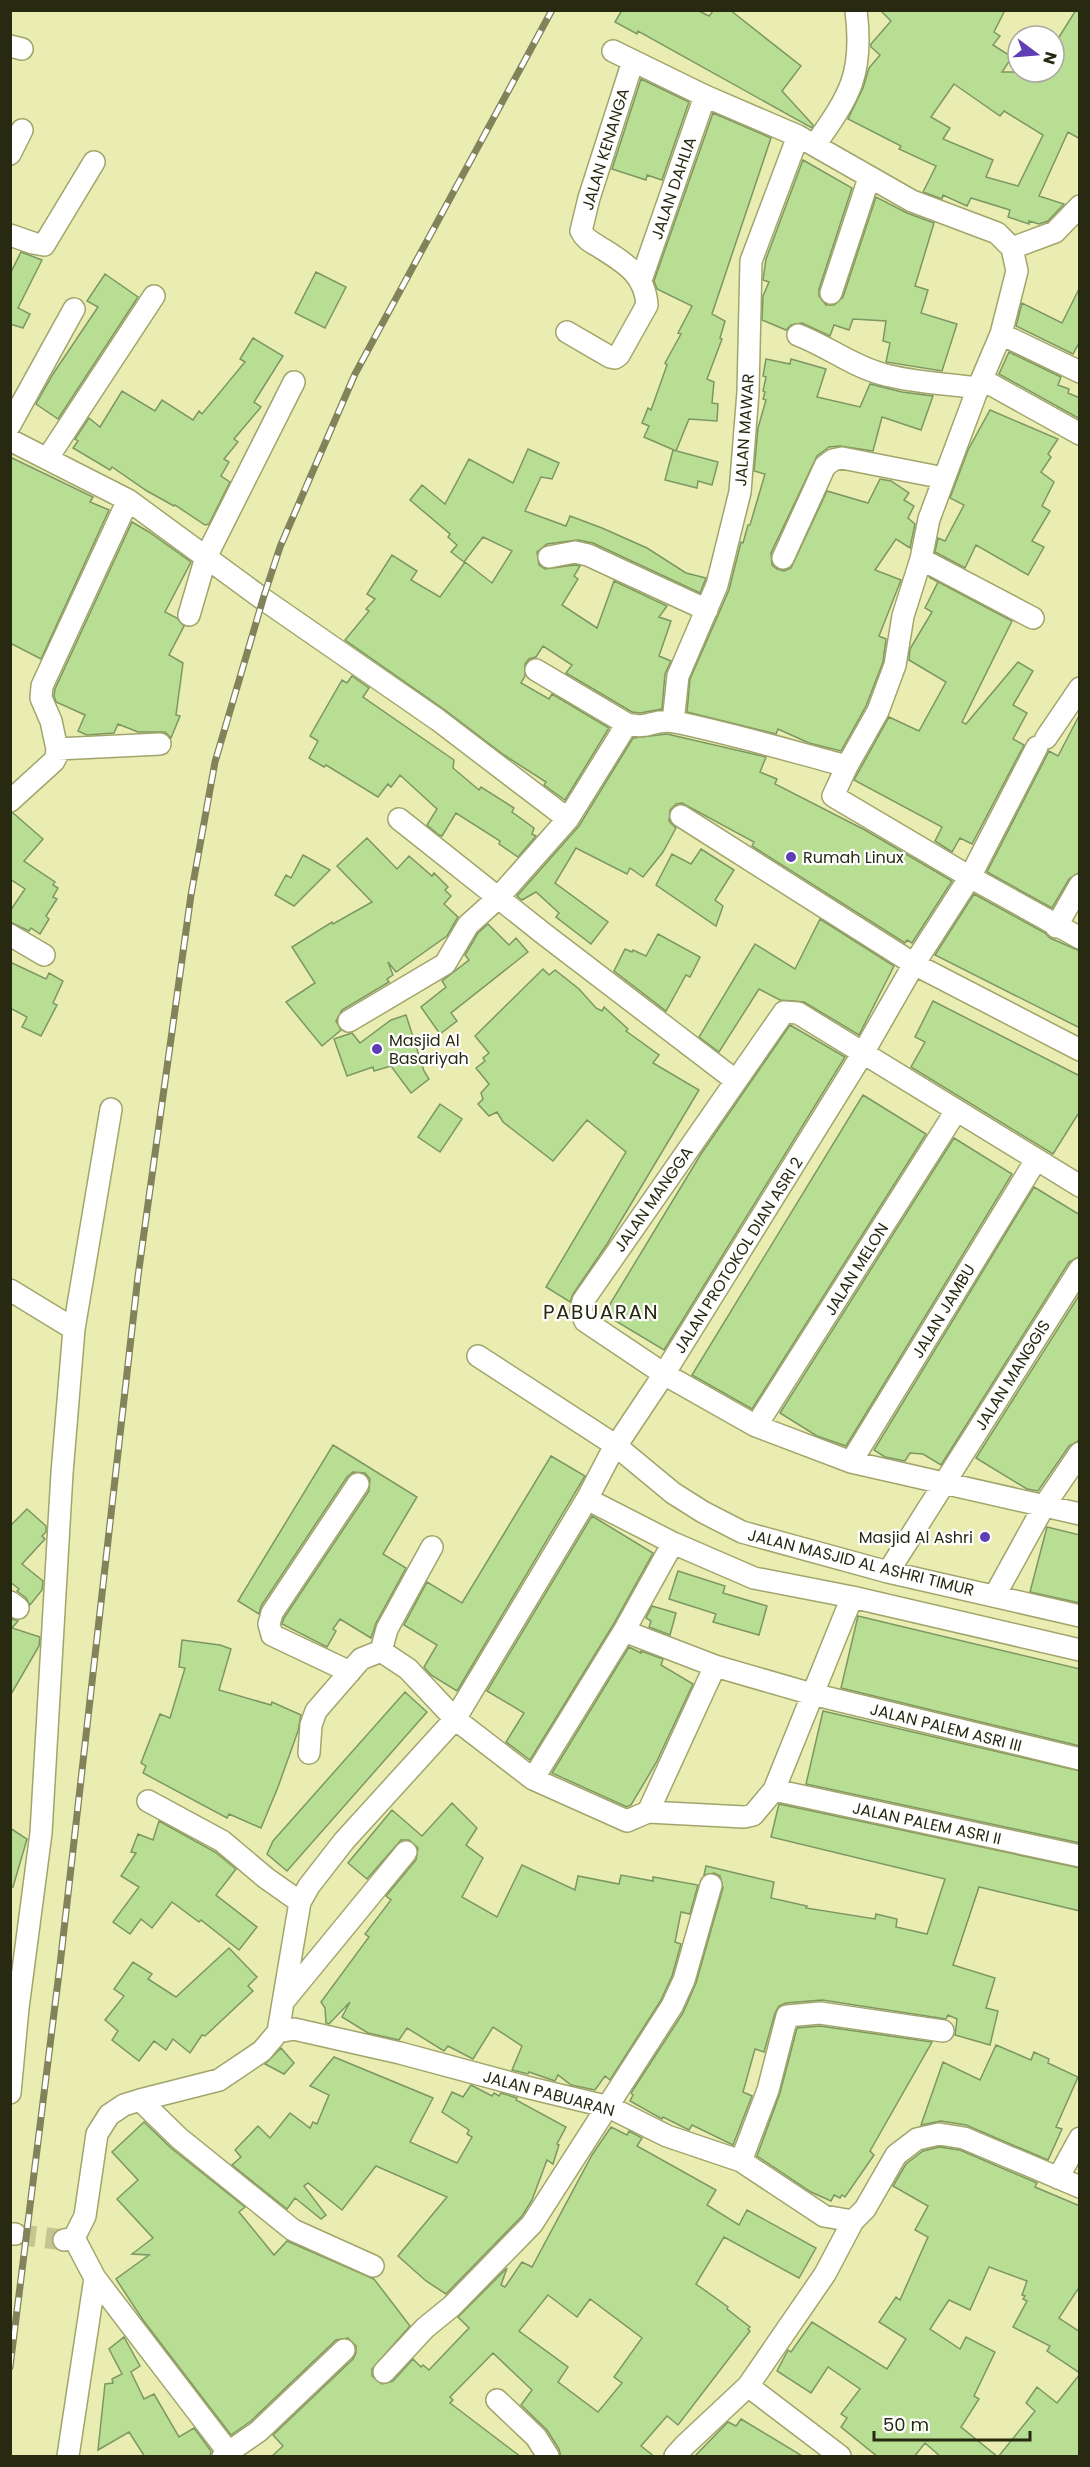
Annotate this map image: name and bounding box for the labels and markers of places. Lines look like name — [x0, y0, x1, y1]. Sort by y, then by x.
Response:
place label: Rumah Linux — [803, 846, 904, 869]
marker: Rumah Linux — [784, 850, 798, 864]
place label: Masjid Al Basariyah — [389, 1029, 469, 1070]
marker: Masjid Al Basariyah — [370, 1042, 384, 1056]
place label: Masjid Al Ashri — [859, 1526, 973, 1549]
marker: Masjid Al Ashri — [978, 1530, 992, 1544]

